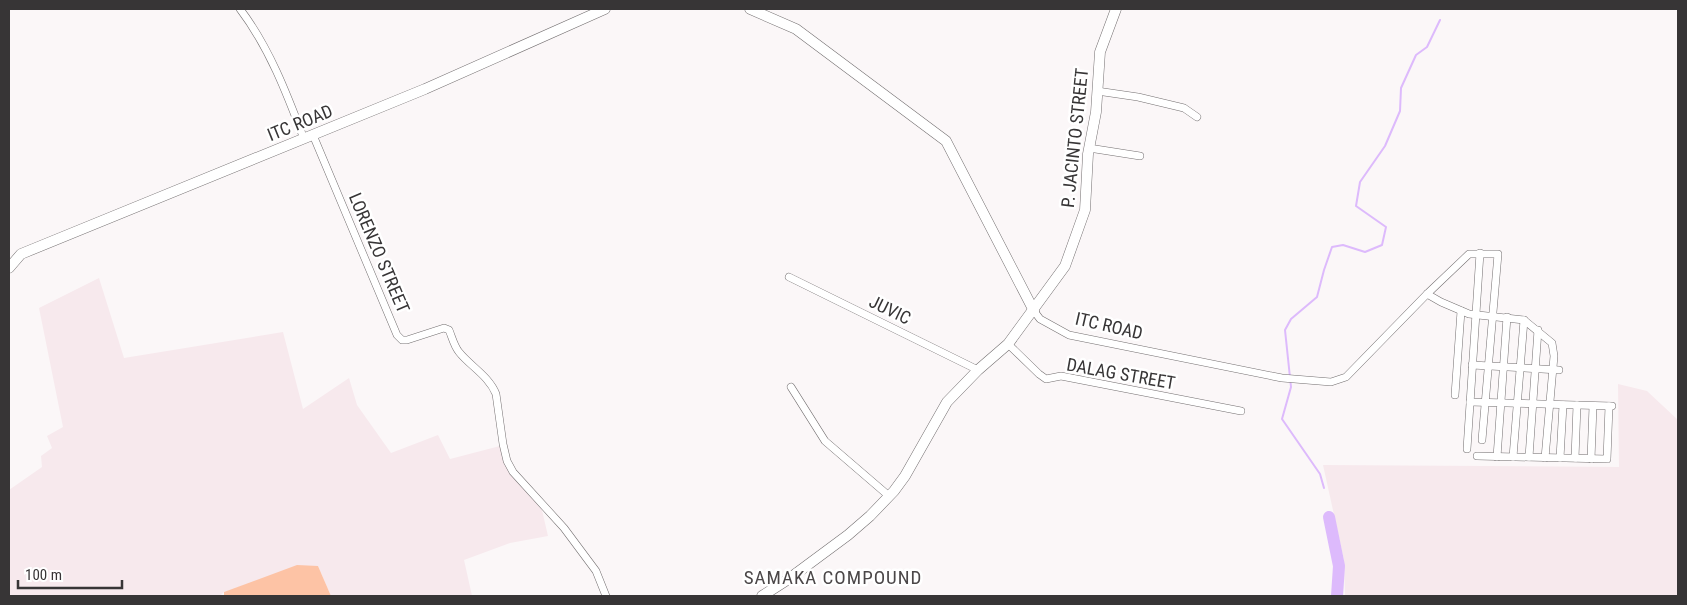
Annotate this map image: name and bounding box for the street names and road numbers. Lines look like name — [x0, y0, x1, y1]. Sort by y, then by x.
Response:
street label: P. JACINTO STREET — [1057, 67, 1092, 209]
street label: ITC ROAD — [264, 100, 336, 145]
street label: LORENZO STREET — [345, 190, 414, 316]
street label: JUVIC — [866, 291, 914, 329]
street label: ITC ROAD — [1073, 308, 1145, 343]
street label: DALAG STREET — [1065, 354, 1177, 393]

